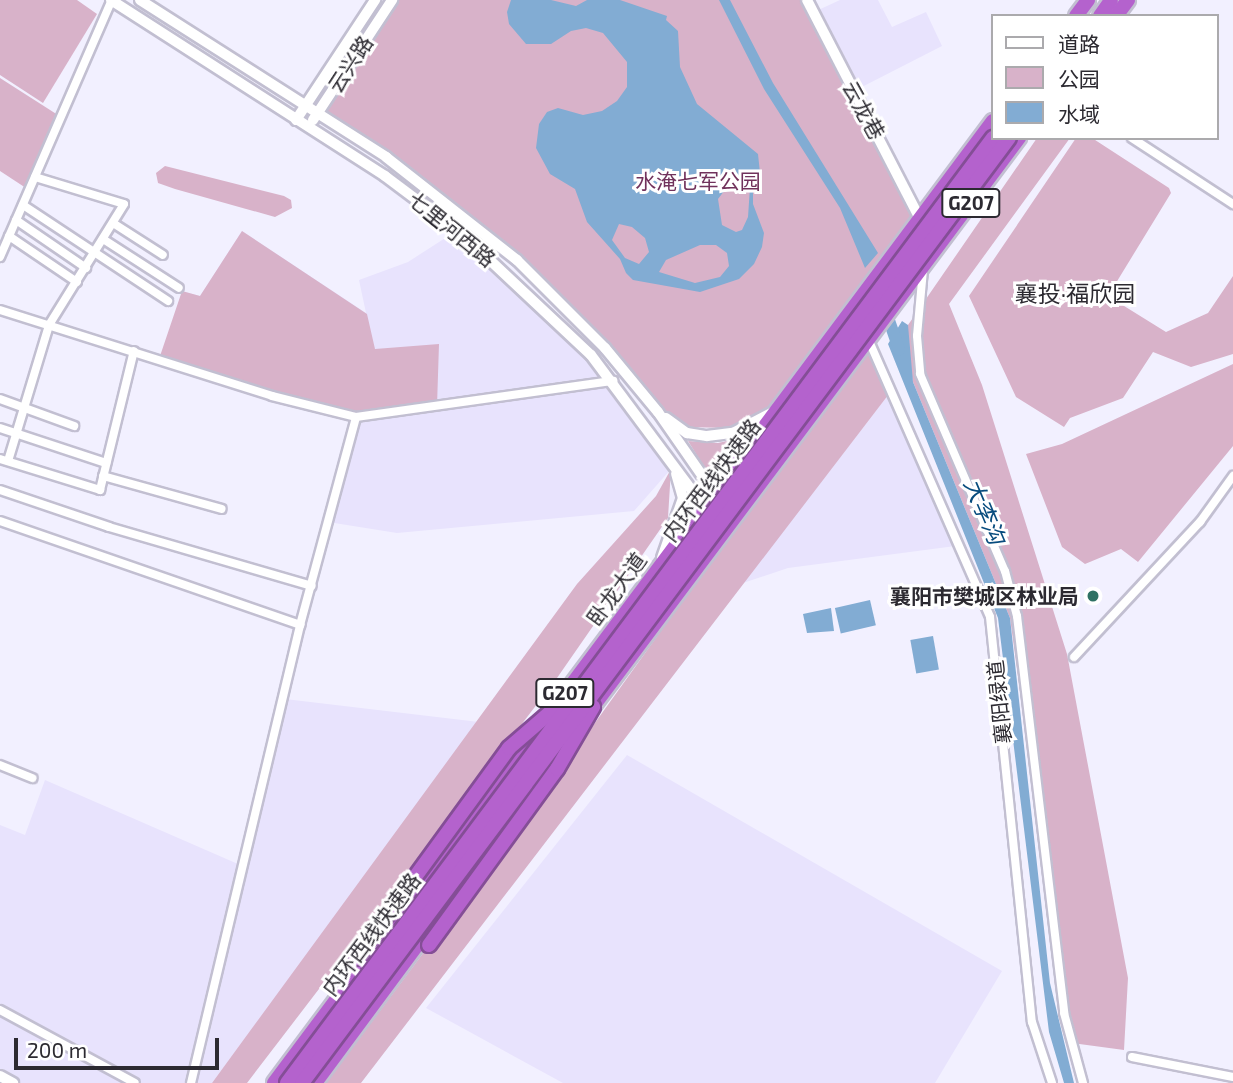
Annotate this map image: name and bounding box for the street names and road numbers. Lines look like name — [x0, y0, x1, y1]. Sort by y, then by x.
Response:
street label: 云兴路 — [322, 31, 378, 97]
street label: 云龙巷 — [838, 76, 890, 144]
street label: 七里河西路 — [403, 186, 501, 272]
road number: G207 — [941, 188, 1001, 218]
street label: 内环西线快速路 — [657, 414, 765, 546]
street label: 卧龙大道 — [581, 548, 651, 630]
street label: 襄阳绿道 — [982, 659, 1016, 745]
road number: G207 — [535, 678, 595, 708]
street label: 内环西线快速路 — [317, 868, 425, 1000]

